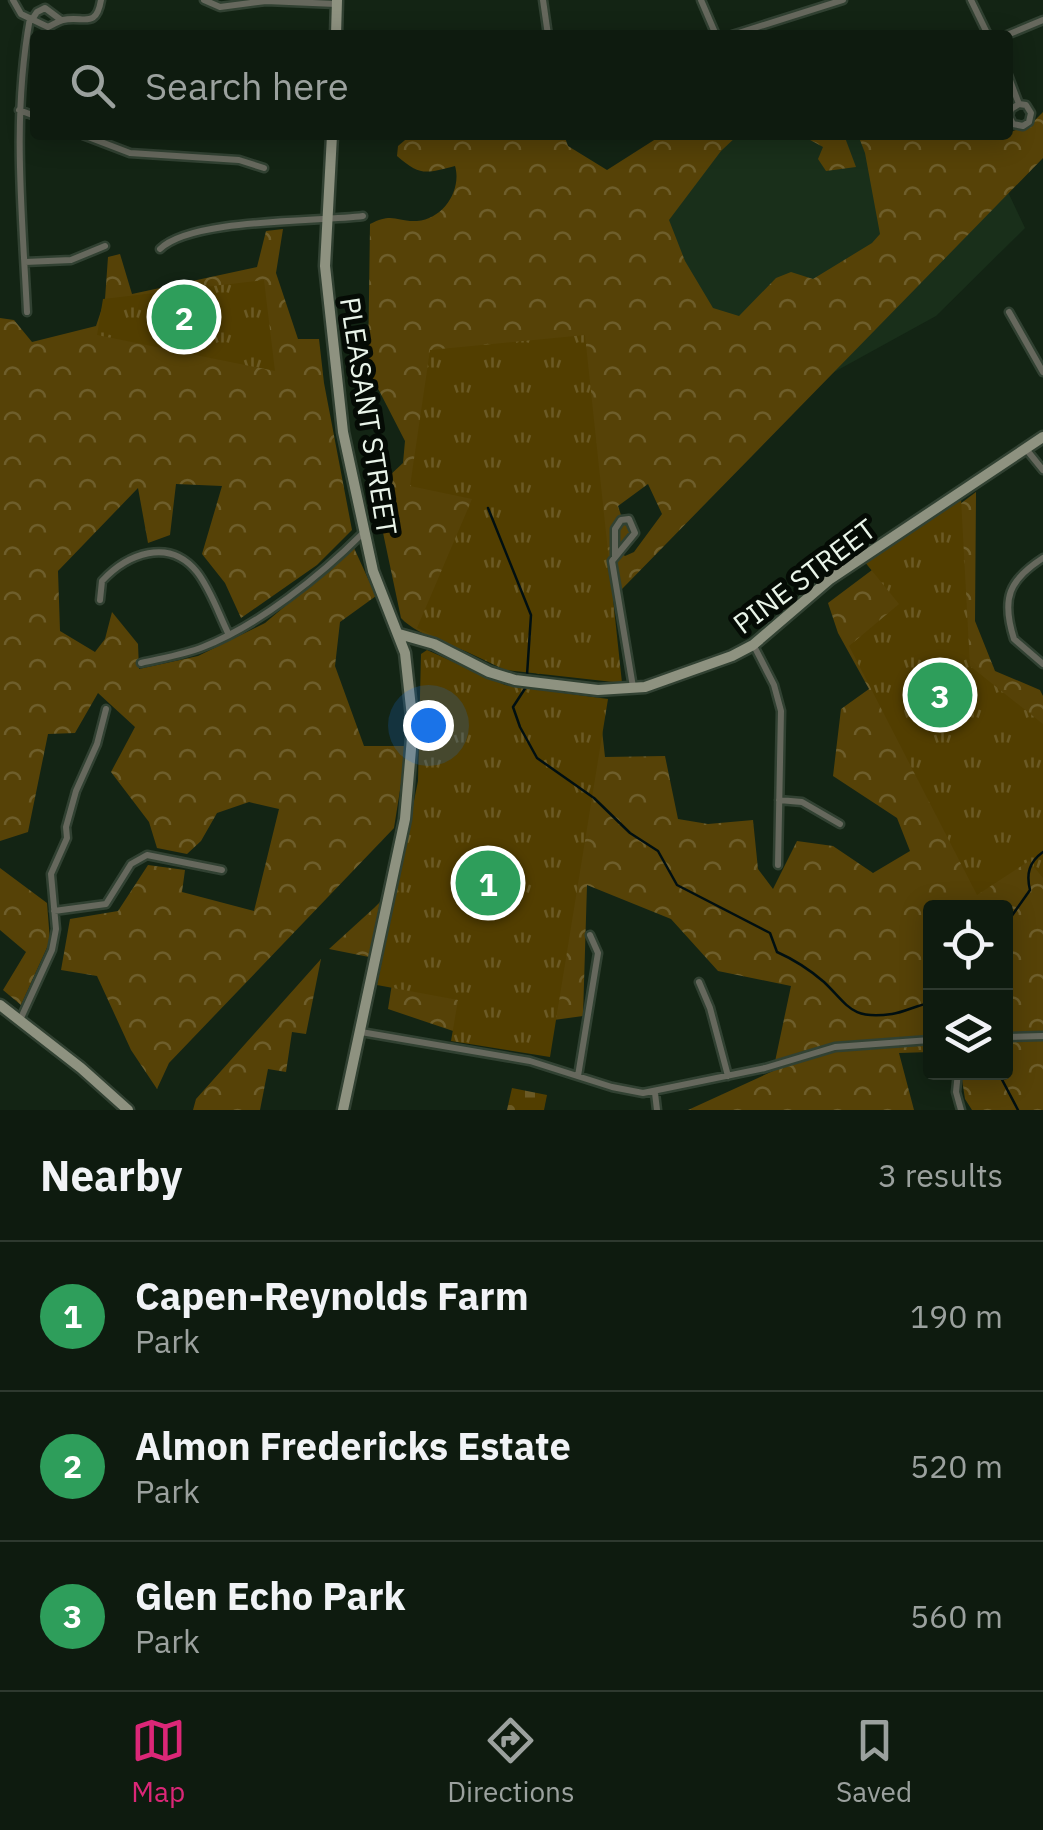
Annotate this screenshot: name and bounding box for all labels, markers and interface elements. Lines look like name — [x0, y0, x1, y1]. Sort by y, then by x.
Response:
search box — [30, 30, 1013, 140]
icon: search — [65, 58, 120, 113]
text: Search here — [145, 61, 349, 110]
pin: 2 — [152, 280, 216, 354]
street label: PLEASANT STREET — [332, 294, 406, 538]
street label: PINE STREET — [725, 510, 883, 642]
pin: 3 — [908, 658, 972, 732]
your location — [403, 700, 454, 751]
pin: 1 — [456, 846, 520, 920]
map controls — [923, 900, 1013, 1080]
button: locate — [923, 900, 1013, 990]
button: layers — [923, 990, 1013, 1080]
text: Nearby — [40, 1148, 182, 1203]
text: 3 results — [878, 1154, 1003, 1196]
text: Capen-Reynolds Farm — [135, 1271, 529, 1320]
text: 1 — [63, 1295, 82, 1337]
text: 190 m — [910, 1295, 1003, 1337]
text: Park — [135, 1320, 200, 1362]
text: Almon Fredericks Estate — [135, 1421, 571, 1470]
text: 2 — [63, 1445, 82, 1487]
text: 520 m — [910, 1445, 1003, 1487]
text: Park — [135, 1470, 200, 1512]
text: Glen Echo Park — [135, 1571, 405, 1620]
text: 3 — [63, 1595, 82, 1637]
text: 560 m — [910, 1595, 1003, 1637]
text: Park — [135, 1620, 200, 1662]
tab: Map — [131, 1713, 186, 1810]
tab: Directions — [447, 1713, 575, 1810]
tab: Saved — [836, 1713, 912, 1810]

